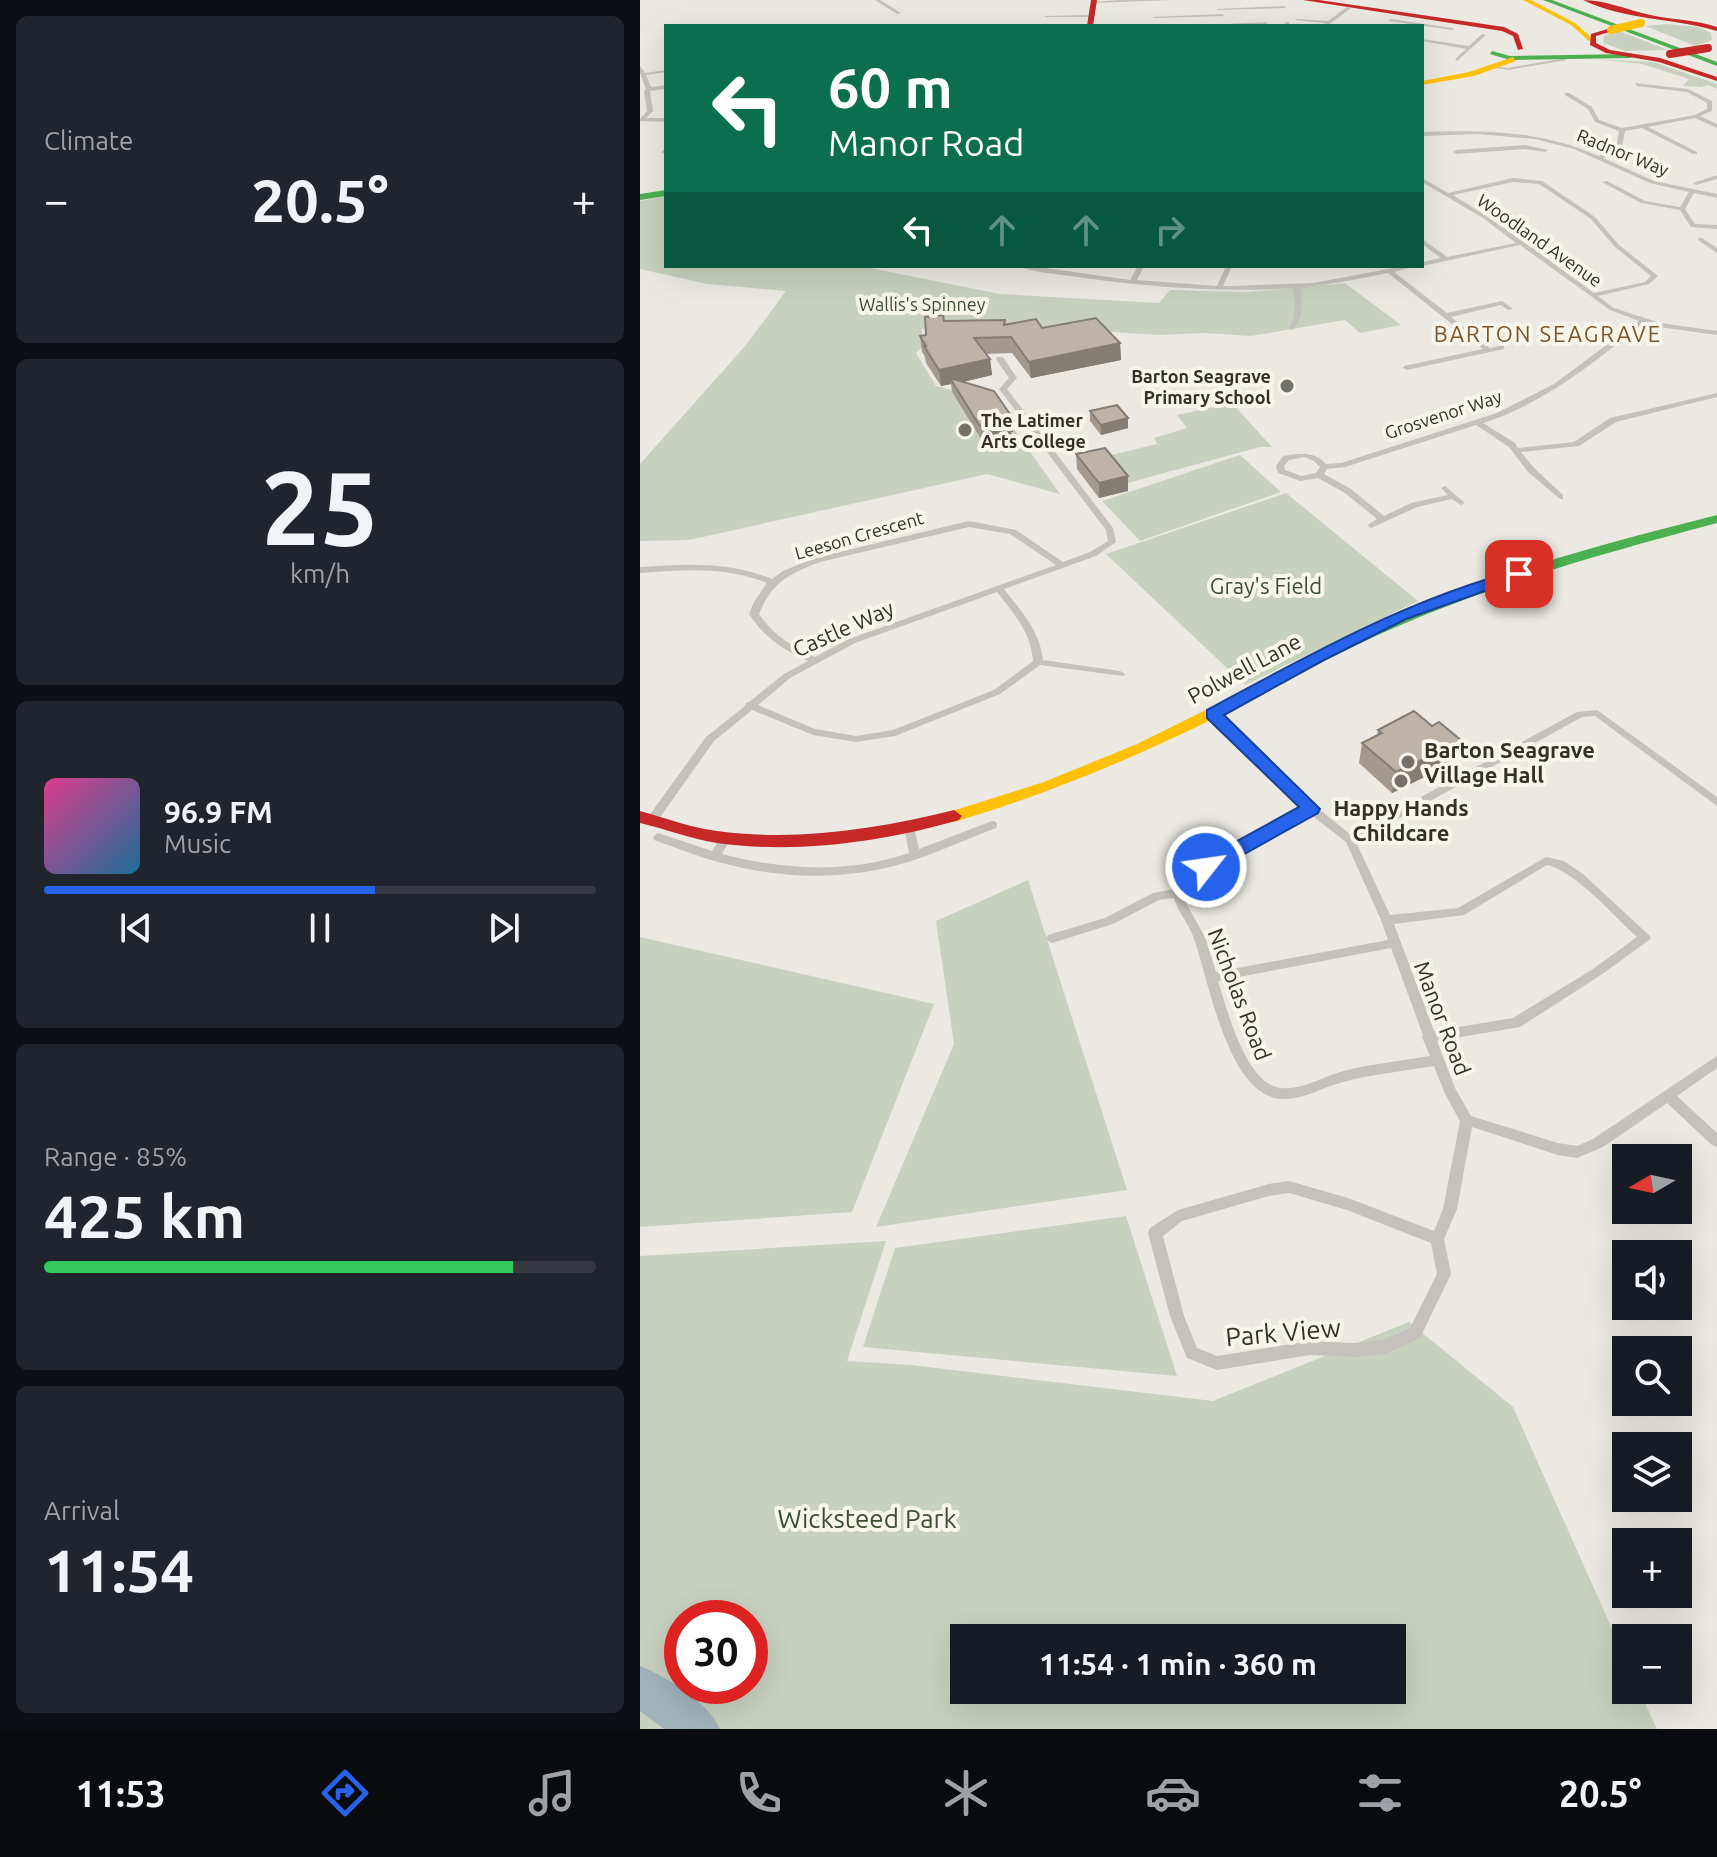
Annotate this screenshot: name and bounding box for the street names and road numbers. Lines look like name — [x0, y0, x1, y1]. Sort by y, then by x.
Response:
street label: Radnor Way — [1574, 125, 1672, 180]
street label: Woodland Avenue — [1474, 189, 1606, 291]
street label: Grosvenor Way — [1382, 386, 1504, 442]
street label: Leeson Crescent — [792, 507, 926, 563]
street label: Castle Way — [789, 595, 898, 661]
street label: Polwell Lane — [1183, 628, 1305, 708]
street label: Nicholas Road — [1203, 925, 1277, 1063]
street label: Manor Road — [1410, 958, 1476, 1078]
street label: Park View — [1224, 1313, 1342, 1351]

